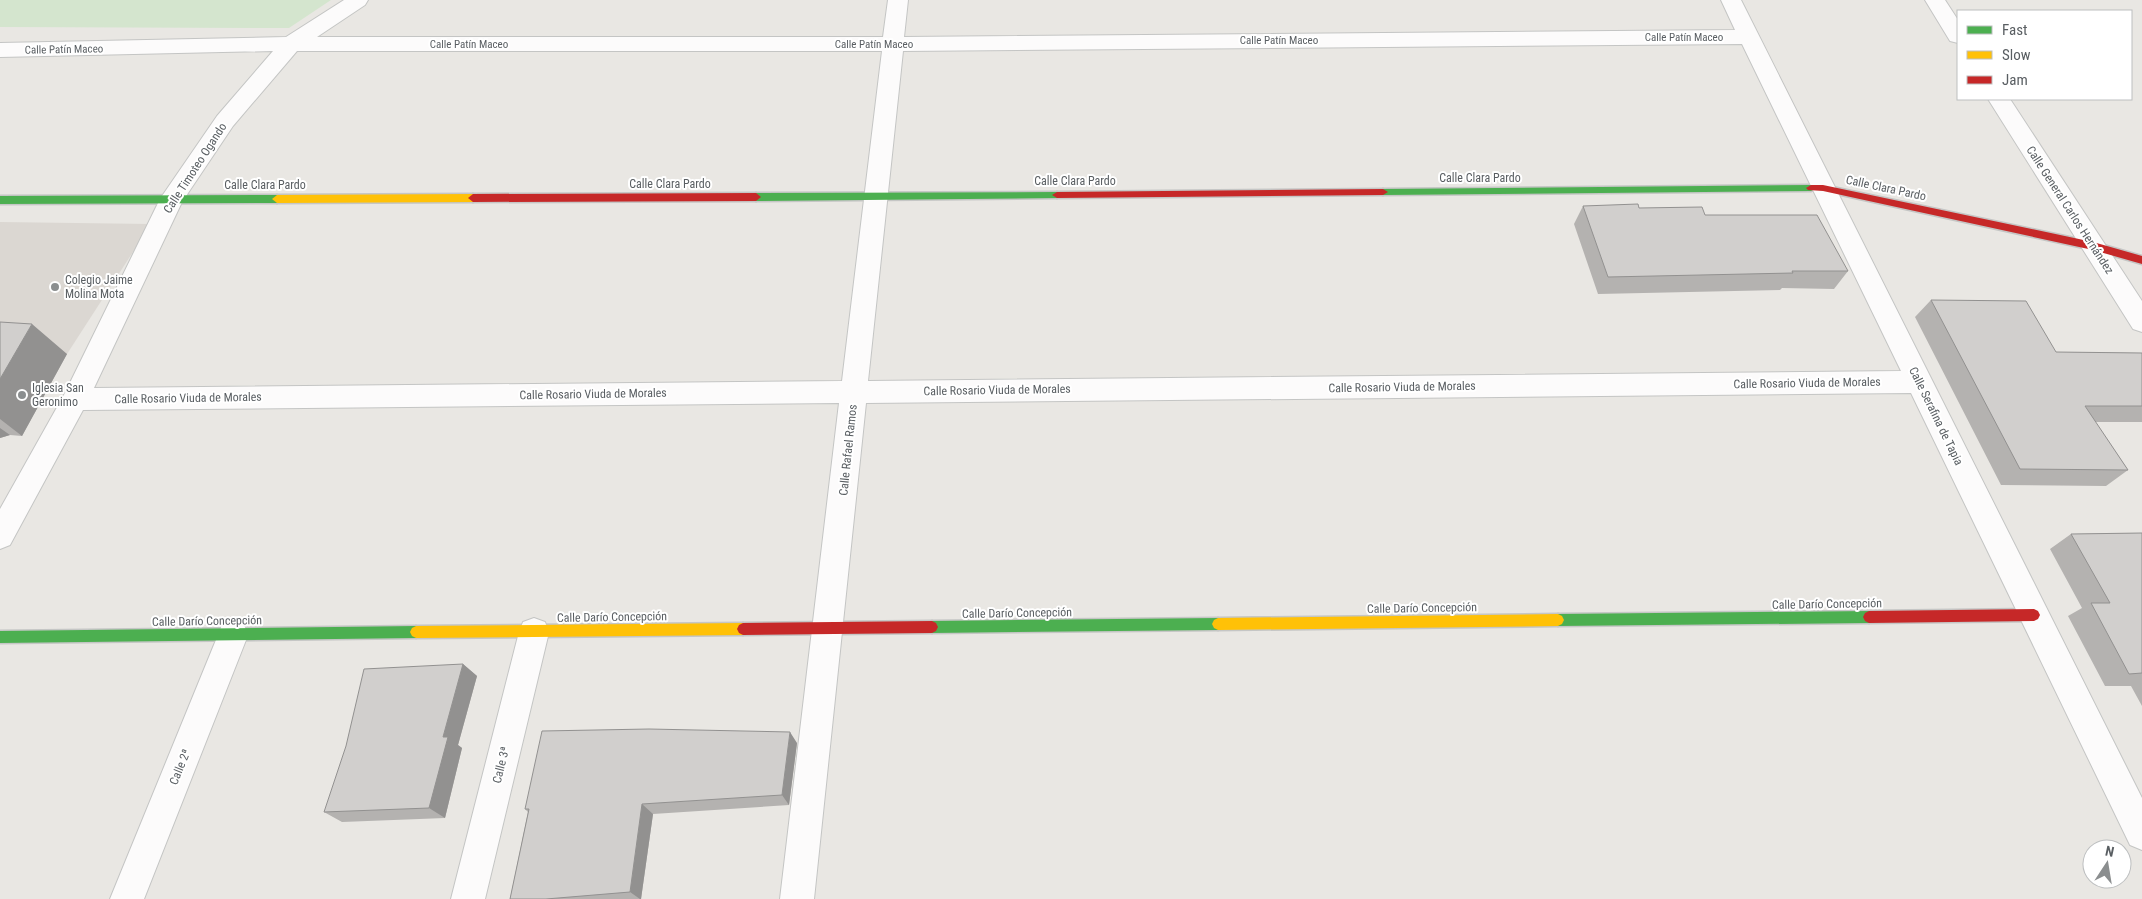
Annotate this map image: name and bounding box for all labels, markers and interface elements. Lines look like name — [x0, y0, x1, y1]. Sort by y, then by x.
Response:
legend — [1957, 10, 2132, 100]
text: Fast — [2002, 21, 2027, 39]
street label: Calle Patín Maceo — [1645, 31, 1724, 44]
street label: Calle Patín Maceo — [1240, 34, 1319, 47]
street label: Calle Patín Maceo — [430, 38, 509, 51]
street label: Calle Patín Maceo — [835, 38, 914, 51]
street label: Calle Patín Maceo — [25, 42, 104, 57]
text: Slow — [2002, 46, 2031, 64]
text: Jam — [2002, 71, 2028, 89]
street label: Calle Timoteo Ogando — [161, 120, 229, 216]
street label: Calle General Carlos Hernández — [2023, 144, 2117, 276]
street label: Calle Clara Pardo — [1439, 171, 1521, 185]
street label: Calle Clara Pardo — [1845, 173, 1927, 203]
street label: Calle Clara Pardo — [1034, 174, 1116, 188]
street label: Calle Clara Pardo — [629, 177, 711, 191]
street label: Calle Clara Pardo — [224, 178, 306, 192]
place label: Colegio Jaime Molina Mota — [65, 273, 133, 301]
marker: Colegio Jaime Molina Mota — [49, 281, 61, 293]
street label: Calle Serafina de Tapia — [1906, 365, 1966, 468]
street label: Calle Rosario Viuda de Morales — [1733, 375, 1881, 391]
street label: Calle Rosario Viuda de Morales — [1328, 379, 1476, 395]
place label: Iglesia San Geronimo — [32, 381, 84, 409]
street label: Calle Rosario Viuda de Morales — [923, 382, 1071, 398]
street label: Calle Rosario Viuda de Morales — [519, 386, 667, 402]
marker: Iglesia San Geronimo — [16, 389, 28, 401]
street label: Calle Rosario Viuda de Morales — [114, 390, 262, 406]
street label: Calle Rafael Ramos — [836, 404, 860, 496]
street label: Calle Darío Concepción — [1772, 596, 1882, 612]
street label: Calle Darío Concepción — [1367, 600, 1477, 616]
street label: Calle Darío Concepción — [962, 605, 1072, 621]
street label: Calle Darío Concepción — [557, 609, 667, 625]
street label: Calle Darío Concepción — [152, 613, 262, 629]
street label: Calle 3ª — [490, 745, 512, 785]
street label: Calle 2ª — [167, 747, 194, 787]
north arrow — [2082, 839, 2132, 889]
text: N — [2104, 843, 2116, 860]

